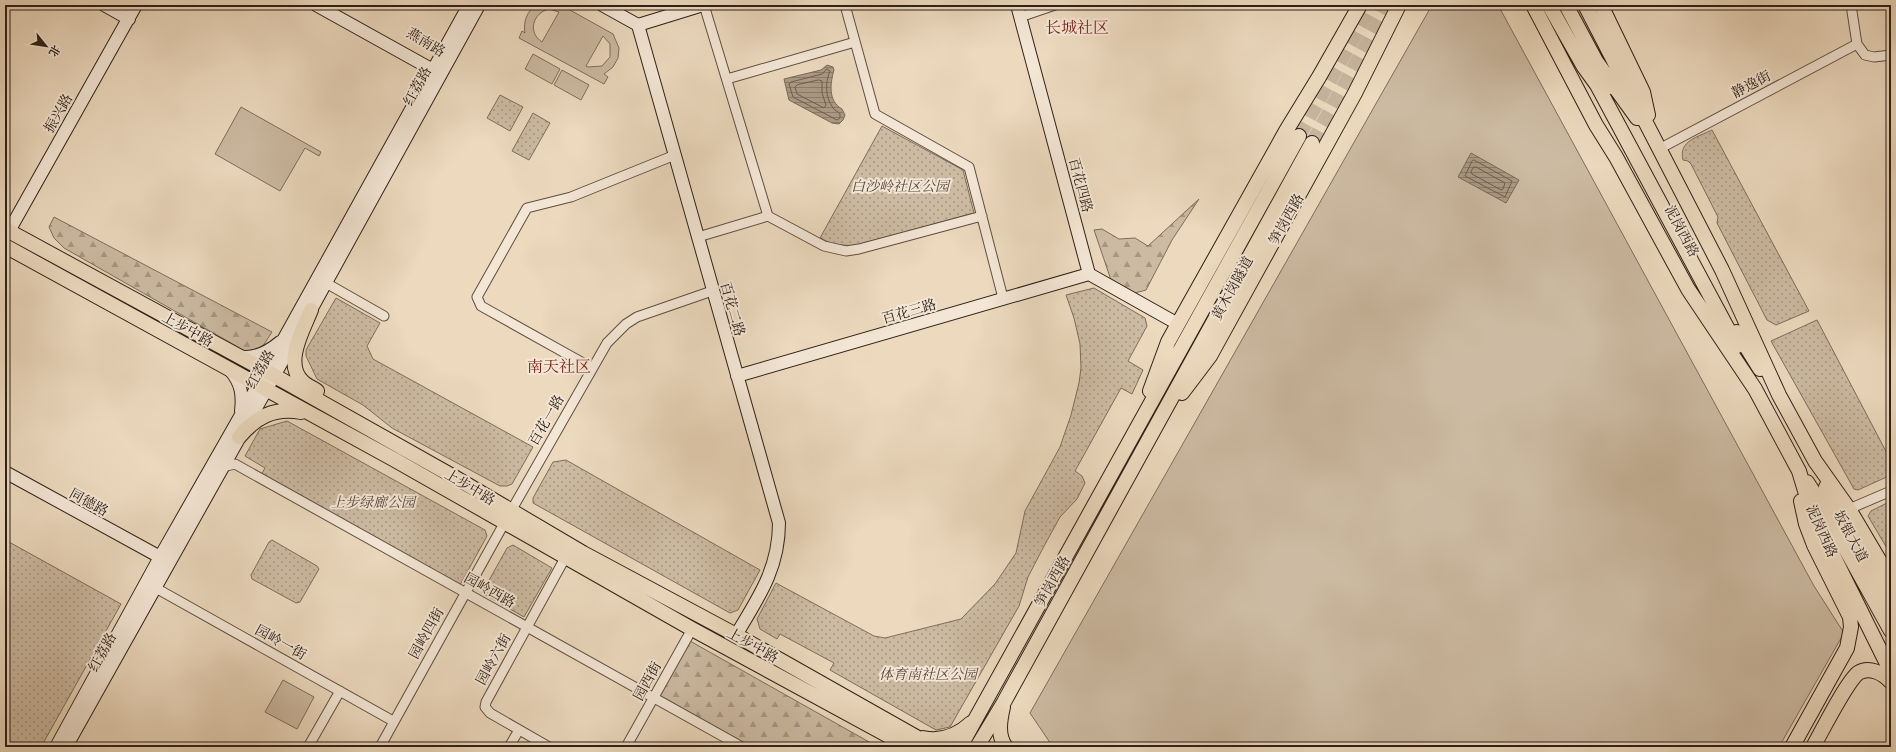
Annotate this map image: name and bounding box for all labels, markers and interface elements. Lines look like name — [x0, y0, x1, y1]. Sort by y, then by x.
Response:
district label: 长城社区 — [1045, 18, 1109, 40]
street label: 燕南路 — [402, 24, 448, 62]
north arrow — [26, 26, 66, 66]
text: 北 — [44, 42, 63, 59]
street label: 红荔路 — [400, 64, 437, 110]
street label: 静逸街 — [1729, 67, 1775, 104]
street label: 振兴路 — [41, 91, 78, 137]
street label: 百花四路 — [1063, 156, 1096, 215]
park label: 白沙岭社区公园 — [851, 178, 951, 197]
street label: 笋岗西路 — [1265, 191, 1309, 249]
street label: 泥岗西路 — [1659, 203, 1702, 261]
street label: 黄木岗隧道 — [1208, 254, 1259, 324]
street label: 百花二路 — [715, 280, 748, 339]
street label: 百花三路 — [880, 296, 939, 329]
street label: 上步中路 — [158, 308, 216, 352]
street label: 红荔路 — [243, 347, 280, 393]
district label: 南天社区 — [527, 357, 591, 379]
street label: 百花一路 — [525, 392, 570, 450]
street label: 上步中路 — [440, 466, 498, 511]
street label: 同德路 — [65, 485, 111, 522]
park label: 上步绿廊公园 — [331, 494, 417, 513]
street label: 泥岗西路 — [1801, 502, 1841, 561]
street label: 坂银大道 — [1828, 508, 1871, 566]
street label: 笋岗西路 — [1031, 553, 1075, 611]
street label: 园岭西路 — [460, 569, 518, 613]
street label: 园岭四街 — [405, 605, 449, 663]
street label: 园岭一街 — [251, 621, 309, 665]
street label: 上步中路 — [723, 624, 781, 668]
street label: 红荔路 — [85, 630, 122, 676]
street label: 园岭六街 — [472, 631, 516, 689]
street label: 园西街 — [630, 659, 667, 705]
park label: 体育南社区公园 — [879, 666, 979, 685]

